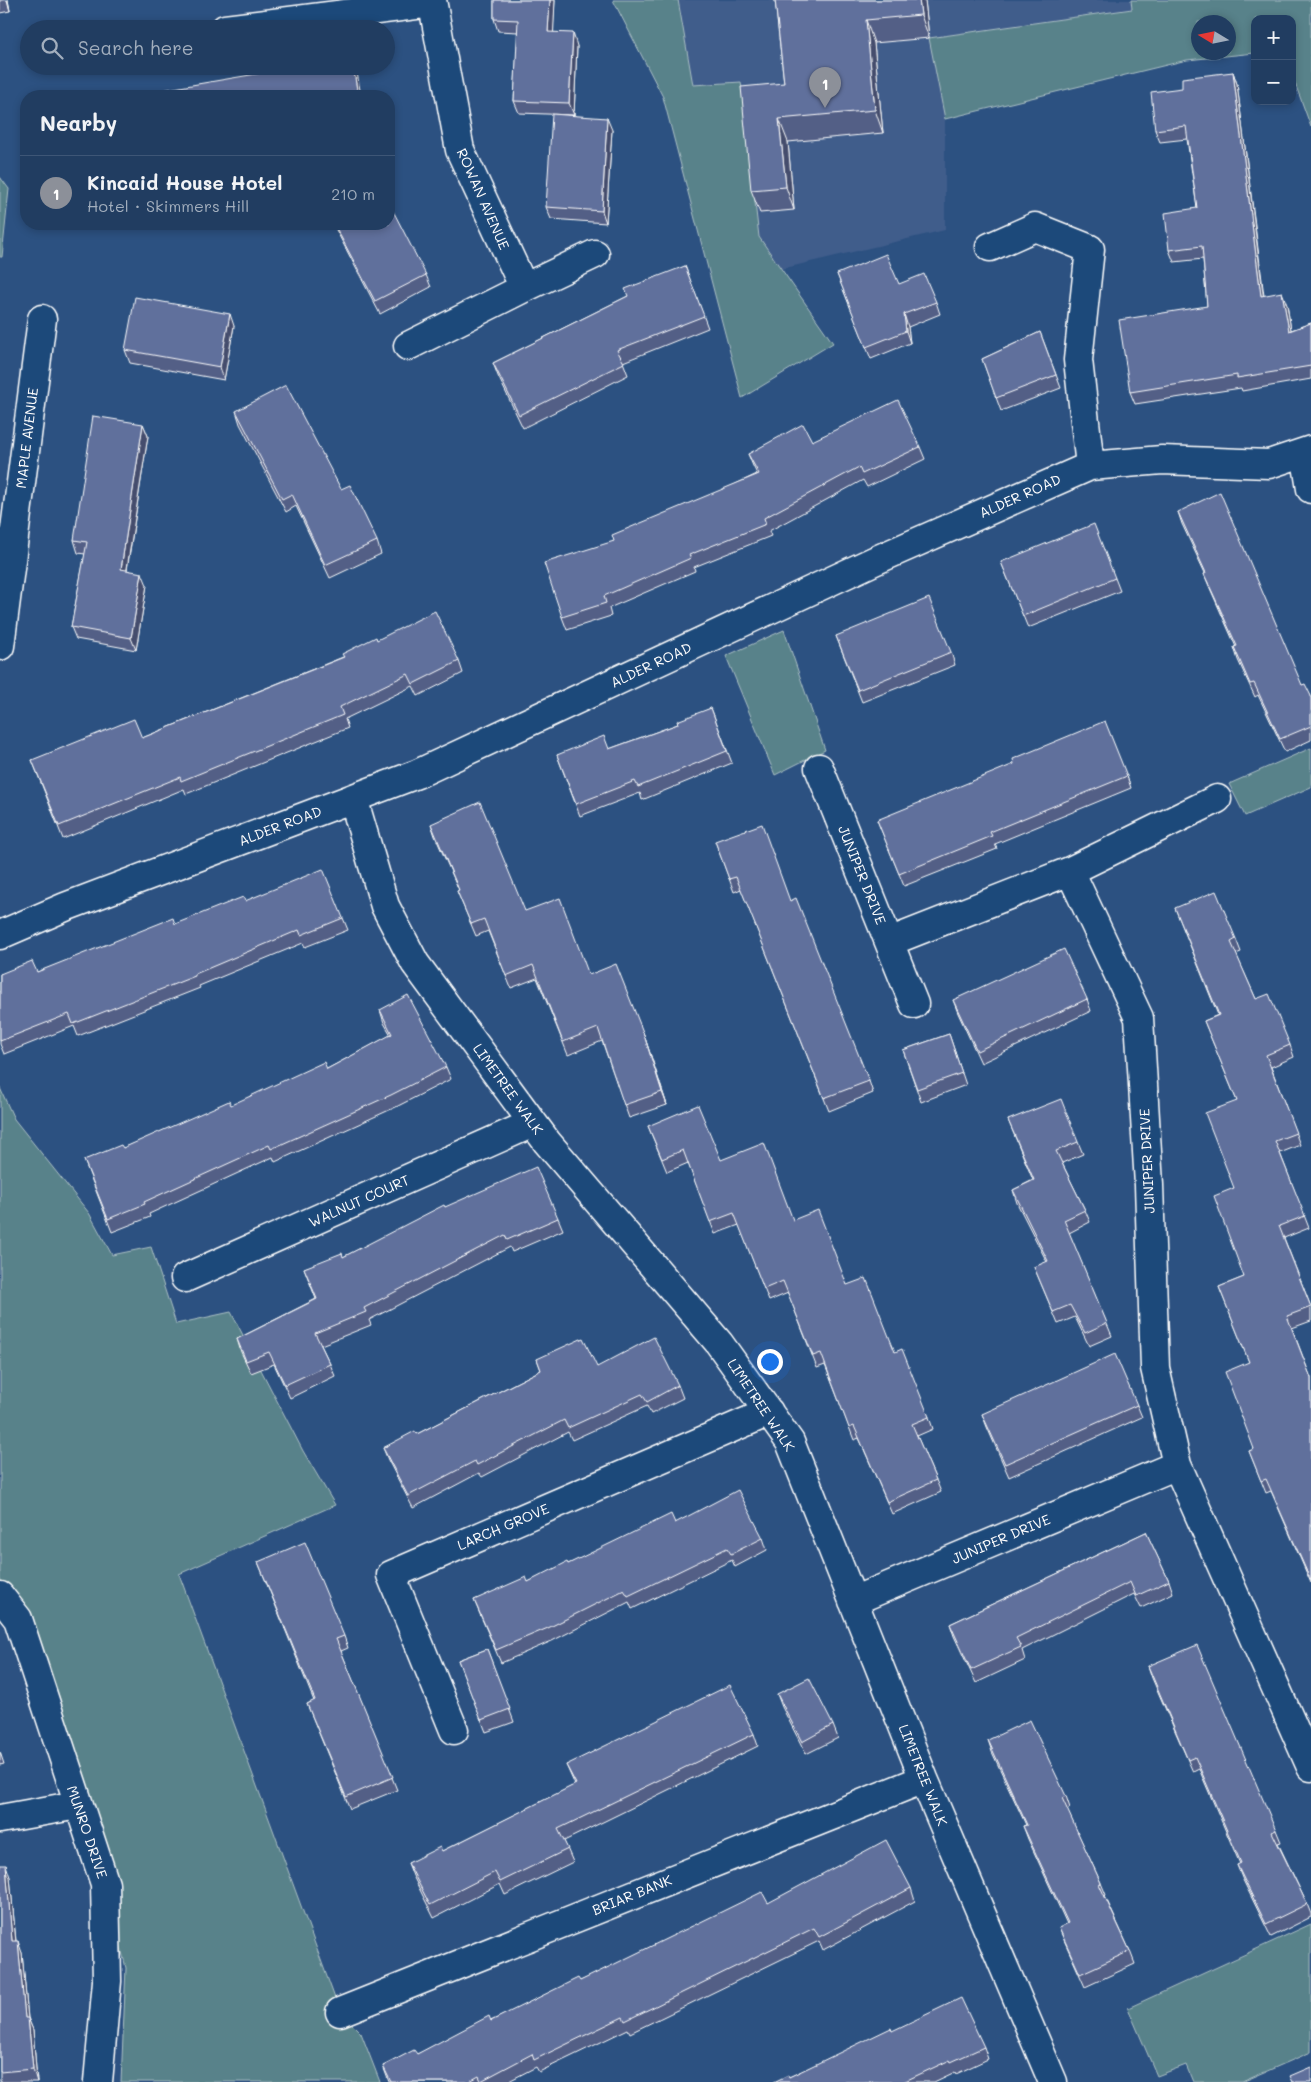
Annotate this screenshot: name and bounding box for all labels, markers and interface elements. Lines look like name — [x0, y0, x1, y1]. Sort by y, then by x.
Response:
north arrow — [1191, 15, 1236, 60]
map controls — [1251, 15, 1296, 105]
button: + — [1251, 15, 1296, 60]
search box — [20, 20, 395, 75]
icon: search — [38, 34, 66, 62]
text: Search here — [78, 35, 194, 60]
button: − — [1251, 60, 1296, 105]
pin: 1 — [809, 67, 841, 108]
text: Nearby — [40, 109, 117, 136]
street label: ROWAN AVENUE — [453, 145, 514, 253]
text: Kincaid House Hotel — [87, 170, 282, 195]
text: 1 — [52, 183, 60, 204]
text: 210 m — [331, 183, 375, 204]
text: Hotel · Skimmers Hill — [87, 195, 249, 216]
street label: MAPLE AVENUE — [11, 386, 42, 490]
street label: ALDER ROAD — [976, 469, 1064, 522]
street label: ALDER ROAD — [607, 637, 694, 692]
street label: ALDER ROAD — [236, 801, 324, 850]
street label: JUNIPER DRIVE — [834, 822, 891, 927]
street label: LIMETREE WALK — [469, 1040, 548, 1138]
street label: JUNIPER DRIVE — [1134, 1108, 1159, 1214]
street label: WALNUT COURT — [305, 1170, 412, 1231]
your location — [757, 1349, 783, 1375]
street label: LIMETREE WALK — [723, 1355, 800, 1455]
street label: LARCH GROVE — [454, 1499, 552, 1554]
street label: JUNIPER DRIVE — [949, 1509, 1053, 1568]
street label: LIMETREE WALK — [894, 1721, 953, 1829]
street label: MUNRO DRIVE — [63, 1783, 112, 1881]
street label: BRIAR BANK — [589, 1870, 675, 1919]

